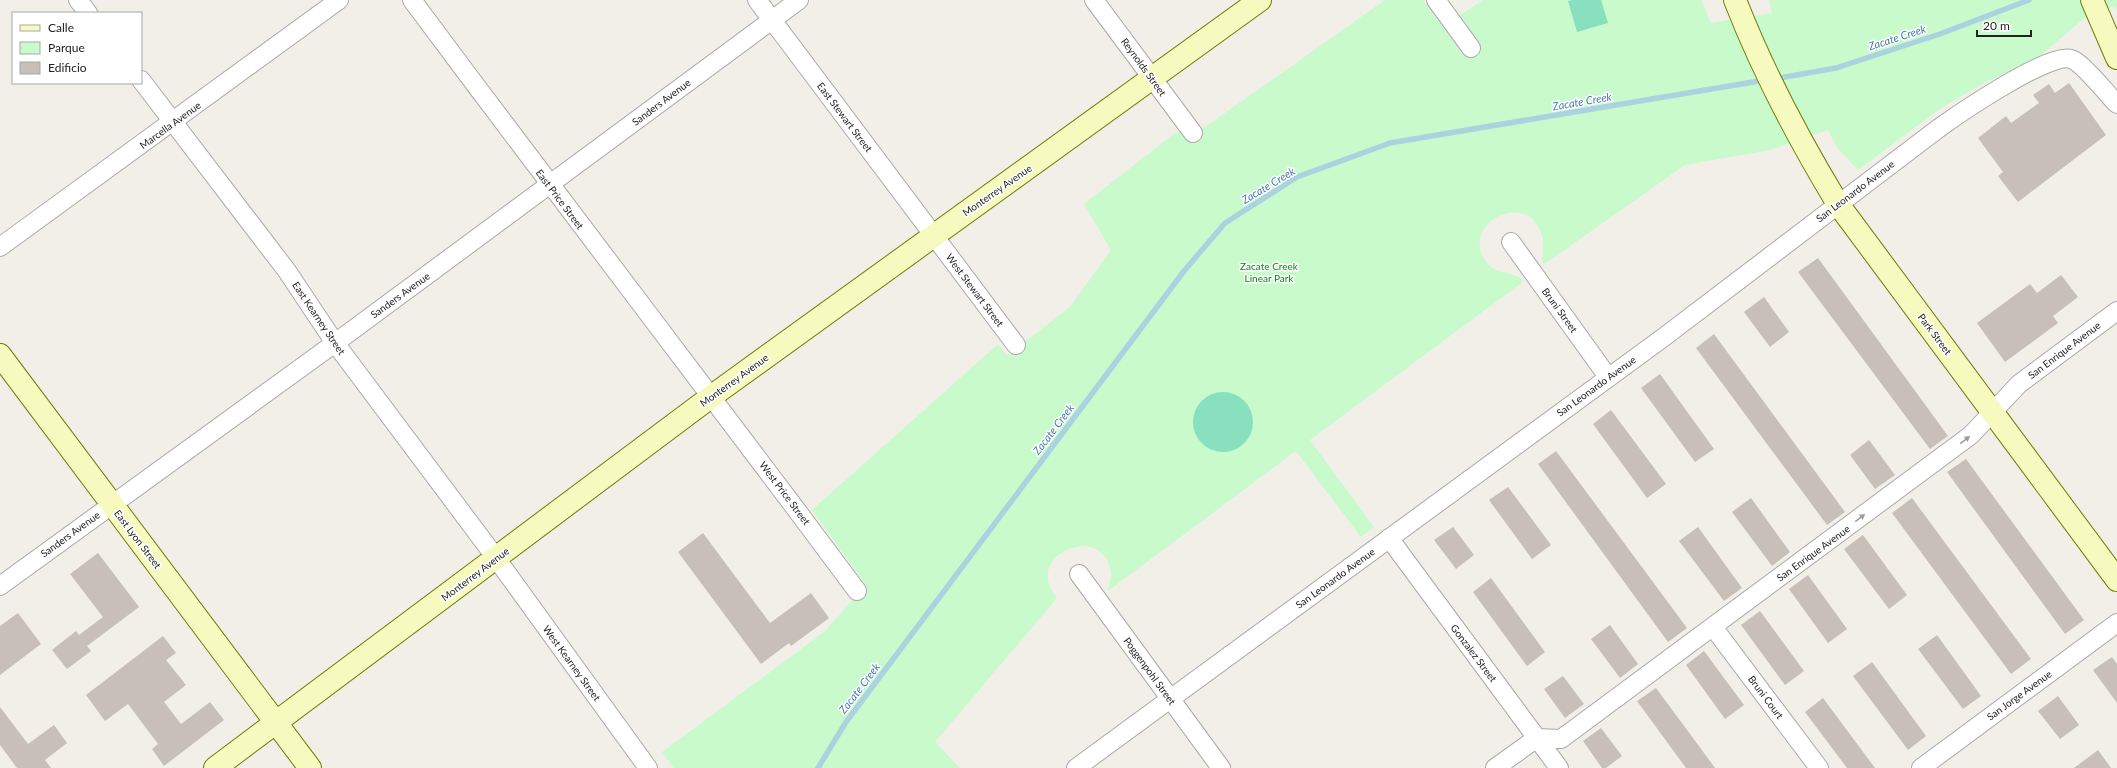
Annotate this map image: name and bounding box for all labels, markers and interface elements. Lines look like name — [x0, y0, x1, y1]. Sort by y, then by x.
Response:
legend — [12, 12, 142, 84]
scale bar — [1977, 12, 2031, 38]
text: 20 m — [1983, 18, 2010, 33]
text: Calle — [48, 20, 74, 35]
water label: Zacate Creek — [1866, 21, 1928, 53]
street label: Reynolds Street — [1119, 36, 1169, 99]
text: Parque — [48, 40, 85, 55]
text: Edificio — [48, 60, 87, 75]
street label: Sanders Avenue — [629, 76, 693, 128]
street label: East Stewart Street — [815, 80, 875, 154]
water label: Zacate Creek — [1550, 89, 1613, 113]
street label: Marcella Avenue — [137, 99, 203, 151]
street label: San Leonardo Avenue — [1814, 158, 1896, 224]
street label: Monterrey Avenue — [960, 162, 1034, 218]
water label: Zacate Creek — [1238, 164, 1298, 206]
street label: East Price Street — [534, 167, 587, 232]
street label: West Stewart Street — [944, 251, 1007, 329]
park label: Zacate Creek Linear Park — [1240, 260, 1299, 284]
street label: Sanders Avenue — [368, 270, 432, 320]
street label: East Kearney Street — [290, 279, 348, 357]
street label: Bruni Street — [1540, 285, 1581, 335]
street label: Park Street — [1916, 311, 1955, 357]
street label: San Enrique Avenue — [2025, 319, 2103, 381]
street label: Monterrey Avenue — [697, 351, 771, 409]
street label: San Leonardo Avenue — [1554, 353, 1638, 419]
water label: Zacate Creek — [1029, 401, 1077, 458]
one-way arrow — [1959, 436, 1970, 445]
street label: West Price Street — [757, 459, 813, 527]
street label: East Lyon Street — [112, 507, 164, 571]
street label: Sanders Avenue — [38, 509, 102, 559]
one-way arrow — [1855, 514, 1866, 522]
street label: San Enrique Avenue — [1774, 522, 1852, 584]
street label: Monterrey Avenue — [439, 545, 511, 603]
street label: San Leonardo Avenue — [1293, 545, 1377, 611]
street label: Gonzalez Street — [1448, 622, 1500, 685]
street label: West Kearney Street — [541, 623, 604, 703]
street label: Poggenpohl Street — [1121, 635, 1179, 707]
water label: Zacate Creek — [835, 660, 883, 717]
street label: San Jorge Avenue — [1984, 667, 2054, 723]
street label: Bruni Court — [1746, 673, 1786, 721]

